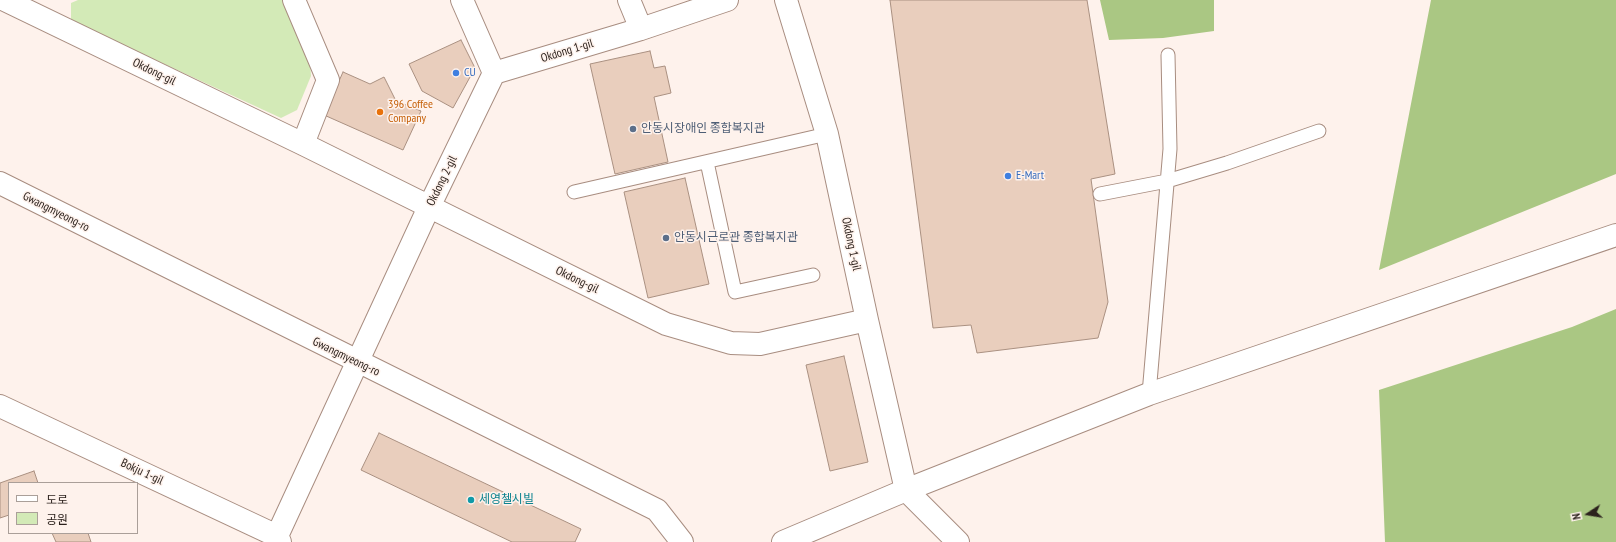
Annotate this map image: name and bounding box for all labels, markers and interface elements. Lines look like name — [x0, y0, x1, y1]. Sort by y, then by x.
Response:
street label: Okdong 1-gil — [539, 36, 595, 66]
street label: Okdong-gil — [130, 55, 178, 89]
place label: CU — [464, 66, 476, 80]
marker: CU — [451, 68, 461, 78]
place label: 396 Coffee Company — [388, 98, 433, 126]
marker: 396 Coffee Company — [375, 107, 385, 117]
place label: 안동시장애인 종합복지관 — [641, 122, 765, 136]
marker: 안동시장애인 종합복지관 — [628, 124, 638, 134]
street label: Okdong 2-gil — [424, 154, 460, 208]
place label: E-Mart — [1016, 169, 1044, 183]
marker: E-Mart — [1003, 171, 1013, 181]
street label: Gwangmyeong-ro — [20, 189, 92, 235]
street label: Okdong 1-gil — [838, 216, 864, 272]
place label: 안동시근로관 종합복지관 — [674, 231, 798, 245]
marker: 안동시근로관 종합복지관 — [661, 233, 671, 243]
street label: Okdong-gil — [553, 263, 601, 297]
street label: Gwangmyeong-ro — [310, 335, 382, 379]
street label: Bokju 1-gil — [118, 456, 166, 488]
legend — [8, 482, 138, 534]
text: 도로 — [46, 492, 68, 507]
place label: 세영첼시빌 — [479, 493, 534, 507]
north arrow — [1568, 494, 1608, 534]
marker: 세영첼시빌 — [466, 495, 476, 505]
text: 공원 — [46, 512, 68, 527]
text: N — [1569, 512, 1584, 521]

